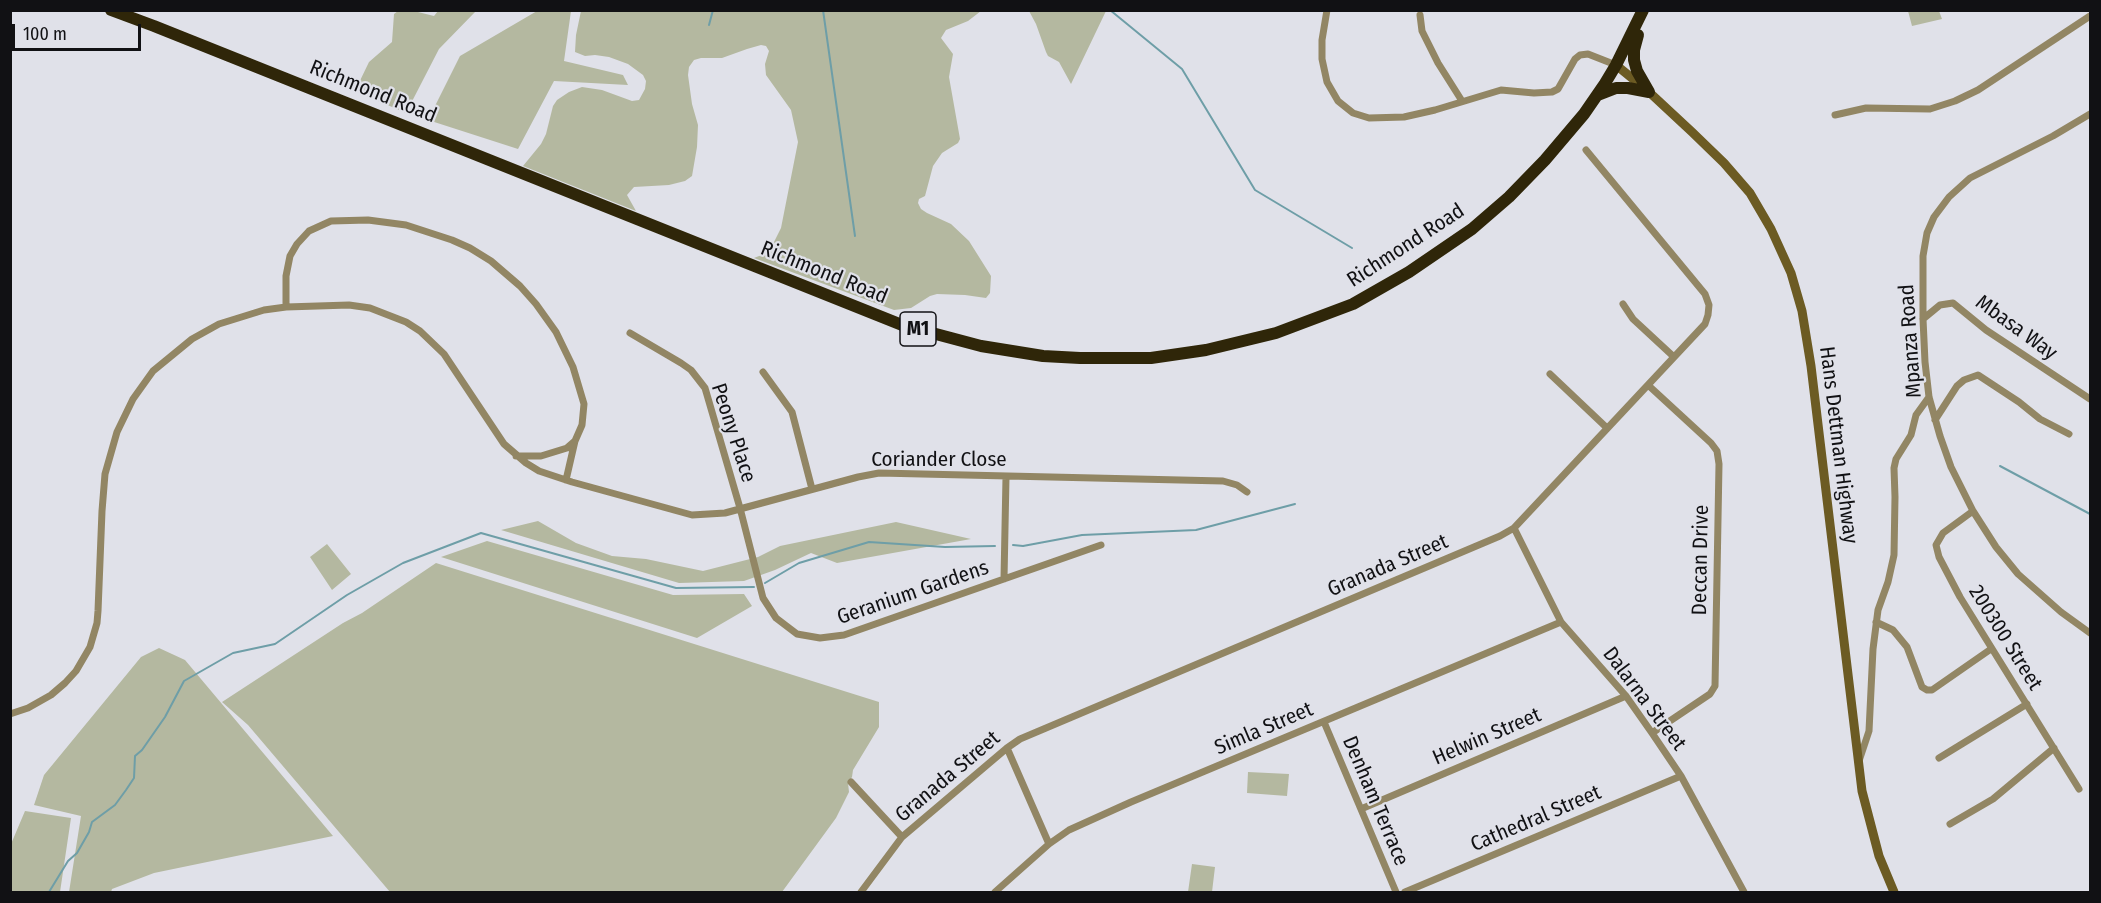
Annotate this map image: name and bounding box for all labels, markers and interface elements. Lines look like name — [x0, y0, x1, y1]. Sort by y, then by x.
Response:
scale bar — [15, 12, 144, 50]
text: 100 m — [23, 23, 67, 45]
street label: Richmond Road — [306, 55, 440, 129]
street label: Richmond Road — [1343, 199, 1469, 293]
street label: Richmond Road — [757, 236, 891, 310]
street label: Mpanza Road — [1894, 283, 1928, 399]
street label: Mbasa Way — [1970, 290, 2062, 366]
road number: M1 — [900, 312, 936, 346]
street label: Hans Dettman Highway — [1813, 345, 1863, 545]
street label: Peony Place — [705, 380, 761, 486]
street label: Coriander Close — [871, 447, 1007, 473]
street label: Deccan Drive — [1687, 504, 1715, 616]
street label: Granada Street — [1324, 529, 1452, 603]
street label: Geranium Gardens — [834, 555, 992, 631]
street label: 200300 Street — [1963, 581, 2047, 695]
street label: Dalarna Street — [1597, 642, 1691, 756]
street label: Simla Street — [1211, 697, 1317, 761]
street label: Helwin Street — [1429, 703, 1545, 771]
street label: Granada Street — [891, 726, 1005, 828]
street label: Denham Terrace — [1336, 732, 1414, 870]
street label: Cathedral Street — [1467, 780, 1605, 858]

